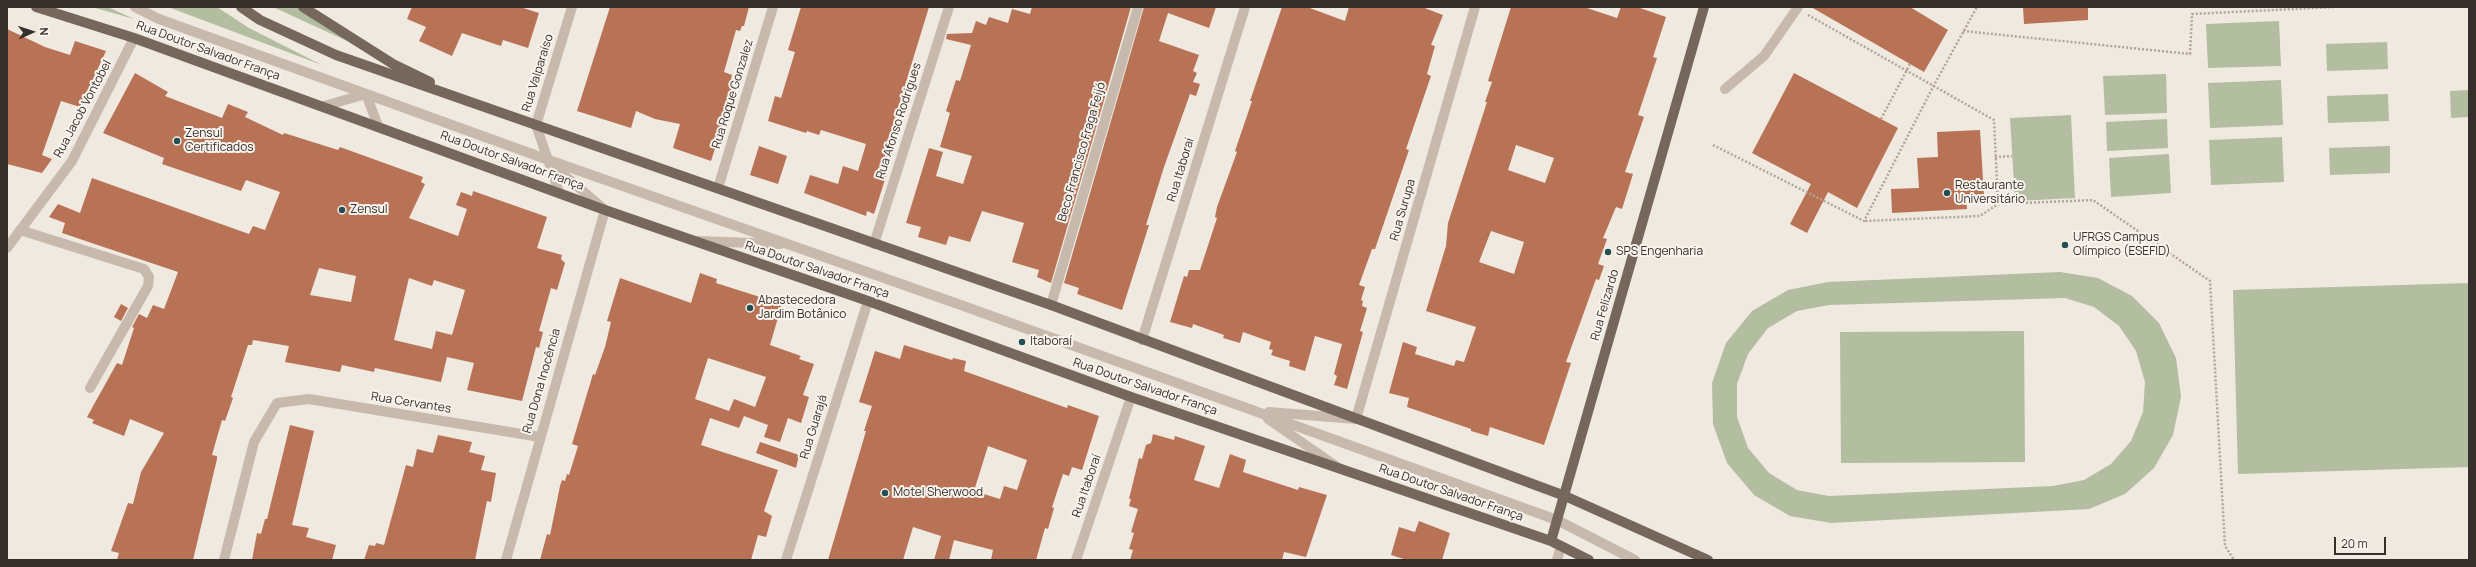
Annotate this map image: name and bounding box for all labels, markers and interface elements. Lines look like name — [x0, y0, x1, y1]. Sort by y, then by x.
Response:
north arrow — [12, 12, 52, 52]
street label: Rua Doutor Salvador França — [134, 18, 282, 84]
text: N — [37, 27, 52, 36]
street label: Rua Valparaíso — [519, 32, 557, 114]
street label: Rua Roque Gonzalez — [710, 38, 756, 150]
street label: Rua Jacob Vontobel — [51, 58, 115, 160]
street label: Rua Afonso Rodrigues — [873, 61, 925, 181]
street label: Beco Francisco Fraga Feijó — [1055, 81, 1109, 223]
place label: Zensul Certificados — [185, 127, 253, 155]
street label: Rua Doutor Salvador França — [438, 128, 586, 194]
marker: Zensul Certificados — [172, 136, 182, 146]
street label: Rua Itaboraí — [1164, 136, 1198, 204]
street label: Rua Surupa — [1387, 177, 1419, 243]
place label: Restaurante Universitário — [1955, 179, 2025, 207]
marker: Restaurante Universitário — [1942, 188, 1952, 198]
place label: Zensul — [350, 203, 388, 217]
marker: Zensul — [337, 205, 347, 215]
place label: UFRGS Campus Olímpico (ESEFID) — [2073, 231, 2170, 259]
street label: Rua Doutor Salvador França — [743, 238, 891, 302]
marker: UFRGS Campus Olímpico (ESEFID) — [2060, 240, 2070, 250]
place label: SPS Engenharia — [1616, 245, 1703, 259]
marker: SPS Engenharia — [1603, 247, 1613, 257]
street label: Rua Felizardo — [1588, 268, 1622, 342]
place label: Abastecedora Jardim Botânico — [758, 294, 846, 322]
marker: Abastecedora Jardim Botânico — [745, 303, 755, 313]
street label: Rua Dona Inocência — [520, 327, 564, 435]
place label: Itaboraí — [1030, 335, 1072, 349]
marker: Itaboraí — [1017, 337, 1027, 347]
street label: Rua Doutor Salvador França — [1071, 355, 1219, 419]
street label: Rua Cervantes — [370, 390, 452, 416]
street label: Rua Guarajá — [797, 393, 831, 461]
street label: Rua Itaboraí — [1069, 453, 1105, 519]
street label: Rua Doutor Salvador França — [1377, 461, 1525, 525]
place label: Motel Sherwood — [893, 486, 983, 500]
marker: Motel Sherwood — [880, 488, 890, 498]
scale bar — [2336, 529, 2388, 555]
text: 20 m — [2341, 535, 2368, 552]

